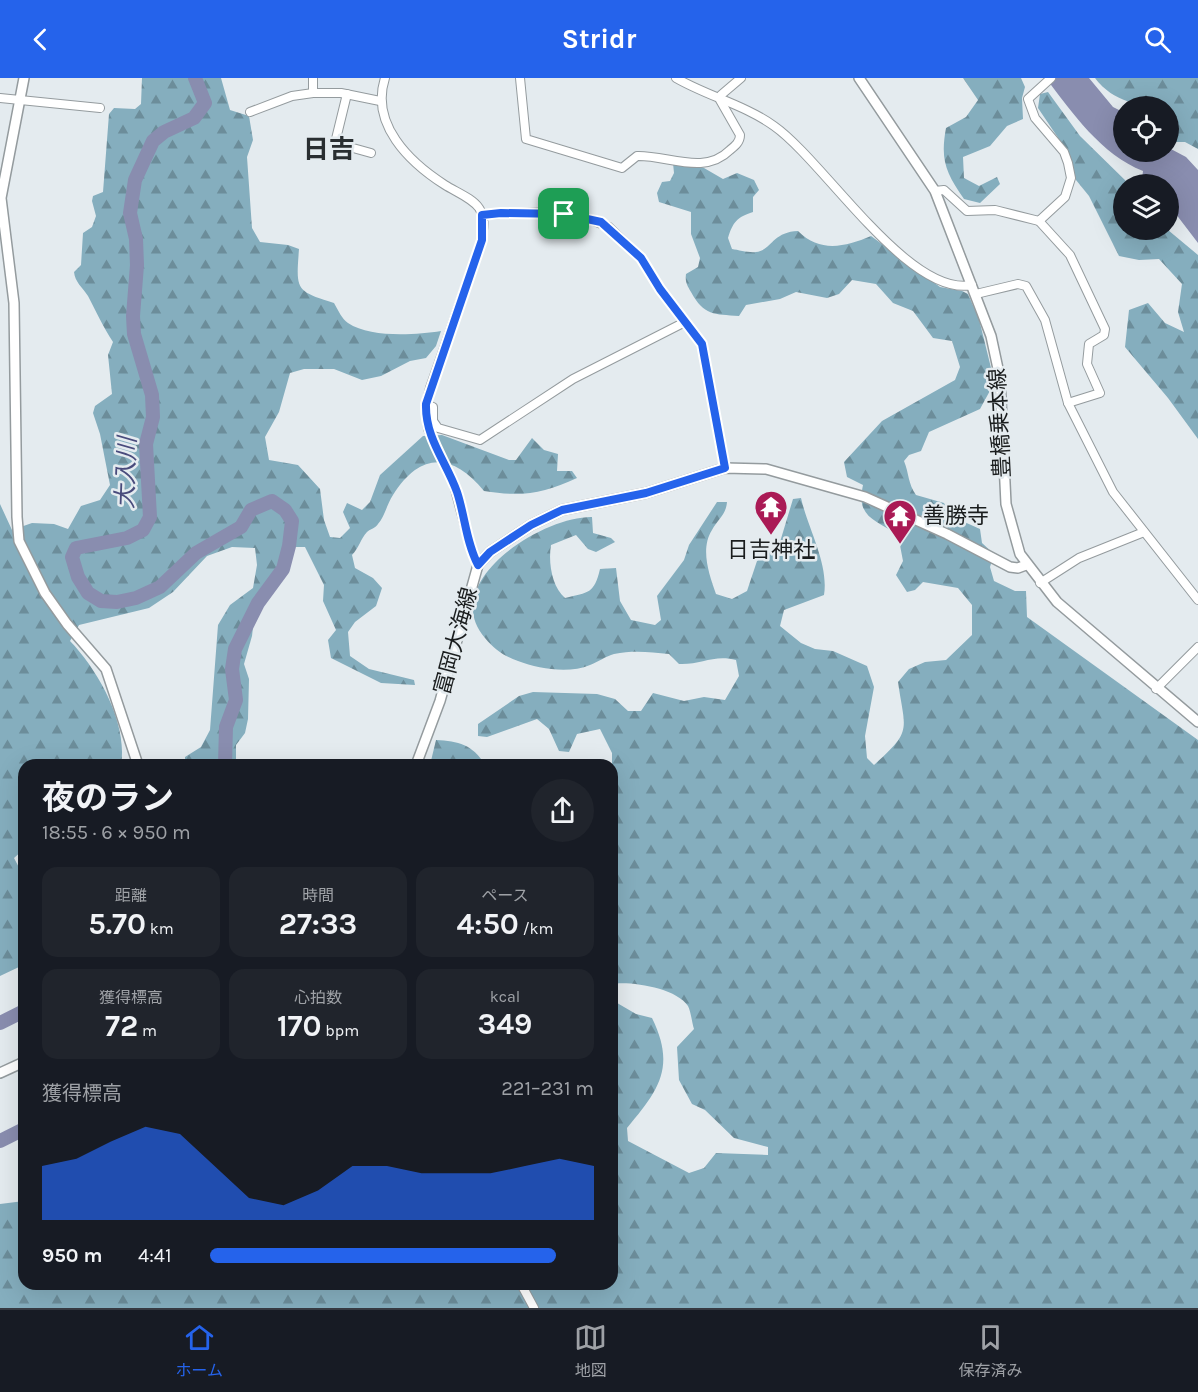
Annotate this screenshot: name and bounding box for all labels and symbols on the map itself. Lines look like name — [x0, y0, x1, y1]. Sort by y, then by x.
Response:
district label: 日吉 — [303, 134, 355, 165]
pin — [538, 188, 589, 239]
street label: 豊橋乗本線 — [984, 367, 1016, 479]
water label: 大入川 — [111, 434, 141, 509]
temple icon: 日吉神社 — [753, 489, 789, 536]
temple icon: 善勝寺 — [882, 498, 918, 545]
place label: 善勝寺 — [923, 503, 989, 529]
place label: 日吉神社 — [727, 537, 815, 563]
street label: 富岡大海線 — [429, 585, 483, 697]

